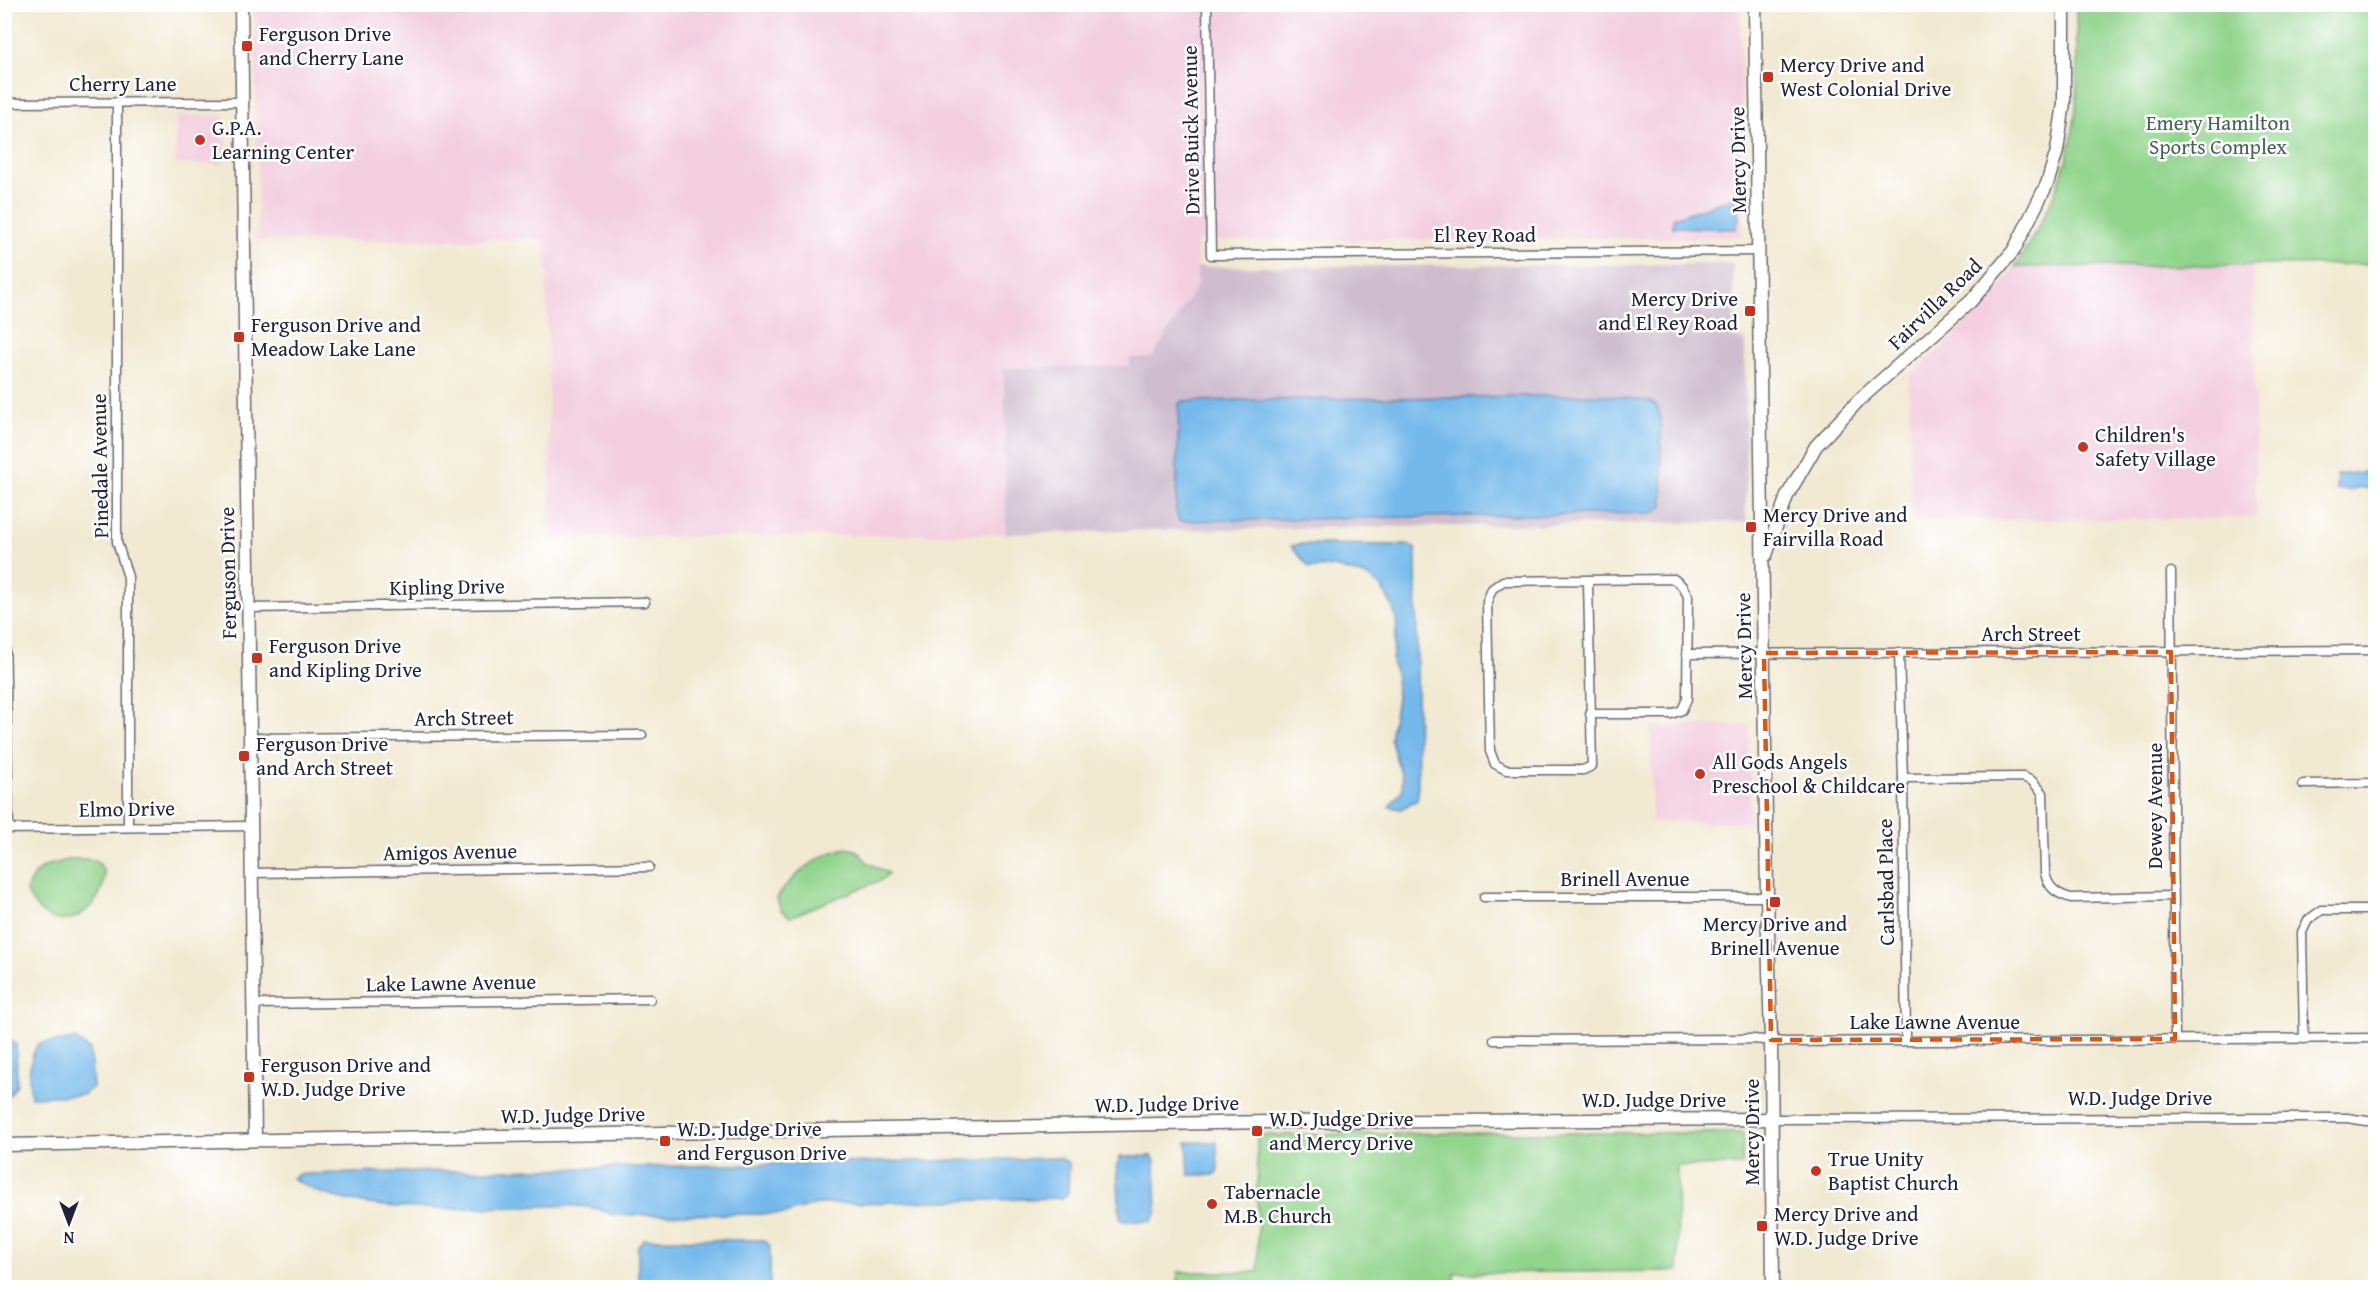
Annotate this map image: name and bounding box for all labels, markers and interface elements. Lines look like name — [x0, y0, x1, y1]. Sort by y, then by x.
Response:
place label: Ferguson Drive and Cherry Lane — [259, 18, 404, 73]
marker: Ferguson Drive and Cherry Lane — [240, 39, 254, 53]
street label: Drive Buick Avenue — [1174, 45, 1207, 215]
place label: Mercy Drive and West Colonial Drive — [1780, 49, 1951, 104]
street label: Cherry Lane — [69, 68, 177, 99]
marker: Mercy Drive and West Colonial Drive — [1761, 70, 1775, 84]
street label: Mercy Drive — [1721, 106, 1754, 214]
park label: Emery Hamilton Sports Complex — [2146, 107, 2290, 162]
place label: G.P.A. Learning Center — [212, 112, 355, 167]
marker: G.P.A. Learning Center — [193, 133, 207, 147]
street label: El Rey Road — [1434, 219, 1537, 250]
street label: Fairvilla Road — [1881, 250, 1989, 357]
place label: Mercy Drive and El Rey Road — [1598, 283, 1739, 338]
marker: Mercy Drive and El Rey Road — [1743, 304, 1757, 318]
place label: Ferguson Drive and Meadow Lake Lane — [251, 309, 422, 364]
marker: Ferguson Drive and Meadow Lake Lane — [232, 330, 246, 344]
street label: Pinedale Avenue — [83, 393, 116, 539]
place label: Children's Safety Village — [2095, 419, 2216, 474]
marker: Children's Safety Village — [2076, 440, 2090, 454]
place label: Mercy Drive and Fairvilla Road — [1763, 499, 1908, 554]
street label: Ferguson Drive — [211, 506, 244, 639]
marker: Mercy Drive and Fairvilla Road — [1744, 520, 1758, 534]
street label: Kipling Drive — [389, 570, 505, 603]
street label: Mercy Drive — [1727, 592, 1760, 700]
street label: Arch Street — [1981, 618, 2081, 649]
place label: Ferguson Drive and Kipling Drive — [269, 630, 422, 685]
marker: Ferguson Drive and Kipling Drive — [250, 651, 264, 665]
street label: Arch Street — [414, 701, 515, 734]
place label: Ferguson Drive and Arch Street — [256, 728, 394, 783]
street label: Dewey Avenue — [2139, 743, 2170, 869]
place label: All Gods Angels Preschool & Childcare — [1712, 746, 1905, 801]
marker: Ferguson Drive and Arch Street — [237, 749, 251, 763]
marker: All Gods Angels Preschool & Childcare — [1693, 767, 1707, 781]
street label: Elmo Drive — [79, 792, 175, 825]
street label: Carlsbad Place — [1869, 818, 1902, 946]
street label: Amigos Avenue — [383, 835, 518, 868]
street label: Brinell Avenue — [1560, 863, 1690, 894]
marker: Mercy Drive and Brinell Avenue — [1768, 895, 1782, 909]
place label: Mercy Drive and Brinell Avenue — [1703, 908, 1848, 963]
street label: Lake Lawne Avenue — [366, 966, 537, 999]
street label: Lake Lawne Avenue — [1850, 1006, 2020, 1037]
place label: Ferguson Drive and W.D. Judge Drive — [261, 1049, 432, 1104]
marker: Ferguson Drive and W.D. Judge Drive — [242, 1070, 256, 1084]
street label: Mercy Drive — [1736, 1078, 1767, 1185]
street label: W.D. Judge Drive — [2068, 1082, 2212, 1113]
street label: W.D. Judge Drive — [1582, 1084, 1726, 1115]
street label: W.D. Judge Drive — [1094, 1087, 1240, 1120]
street label: W.D. Judge Drive — [500, 1098, 646, 1131]
place label: W.D. Judge Drive and Mercy Drive — [1269, 1103, 1414, 1158]
place label: W.D. Judge Drive and Ferguson Drive — [677, 1113, 847, 1168]
marker: W.D. Judge Drive and Mercy Drive — [1250, 1124, 1264, 1138]
marker: W.D. Judge Drive and Ferguson Drive — [658, 1134, 672, 1148]
place label: True Unity Baptist Church — [1828, 1143, 1959, 1198]
marker: True Unity Baptist Church — [1809, 1164, 1823, 1178]
place label: Tabernacle M.B. Church — [1224, 1176, 1332, 1231]
north arrow — [39, 1193, 99, 1253]
marker: Tabernacle M.B. Church — [1205, 1197, 1219, 1211]
place label: Mercy Drive and W.D. Judge Drive — [1774, 1198, 1919, 1253]
marker: Mercy Drive and W.D. Judge Drive — [1755, 1219, 1769, 1233]
text: N — [63, 1226, 74, 1250]

